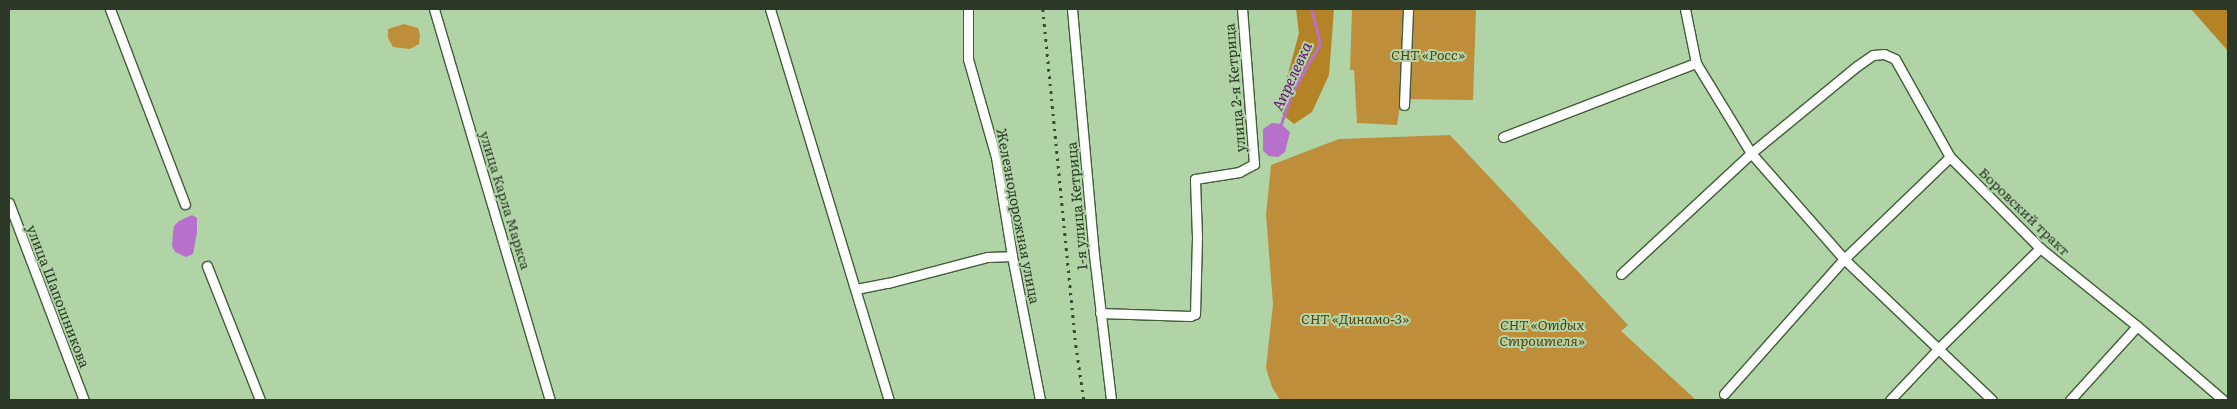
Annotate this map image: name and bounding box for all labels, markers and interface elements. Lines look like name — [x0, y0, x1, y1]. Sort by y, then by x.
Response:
street label: улица 2-я Кетрица — [1220, 23, 1248, 153]
water label: Апрелевка — [1267, 39, 1315, 113]
park label: СНТ «Росс» — [1391, 46, 1465, 62]
street label: Железнодорожная улица — [994, 127, 1044, 305]
street label: улица Карла Маркса — [477, 129, 535, 271]
street label: 1-я улица Кетрица — [1062, 141, 1090, 271]
street label: Боровский тракт — [1976, 163, 2074, 259]
street label: улица Шапошникова — [24, 222, 94, 370]
park label: СНТ «Динамо-3» — [1301, 310, 1409, 326]
park label: СНТ «Отдых Строителя» — [1499, 316, 1585, 348]

